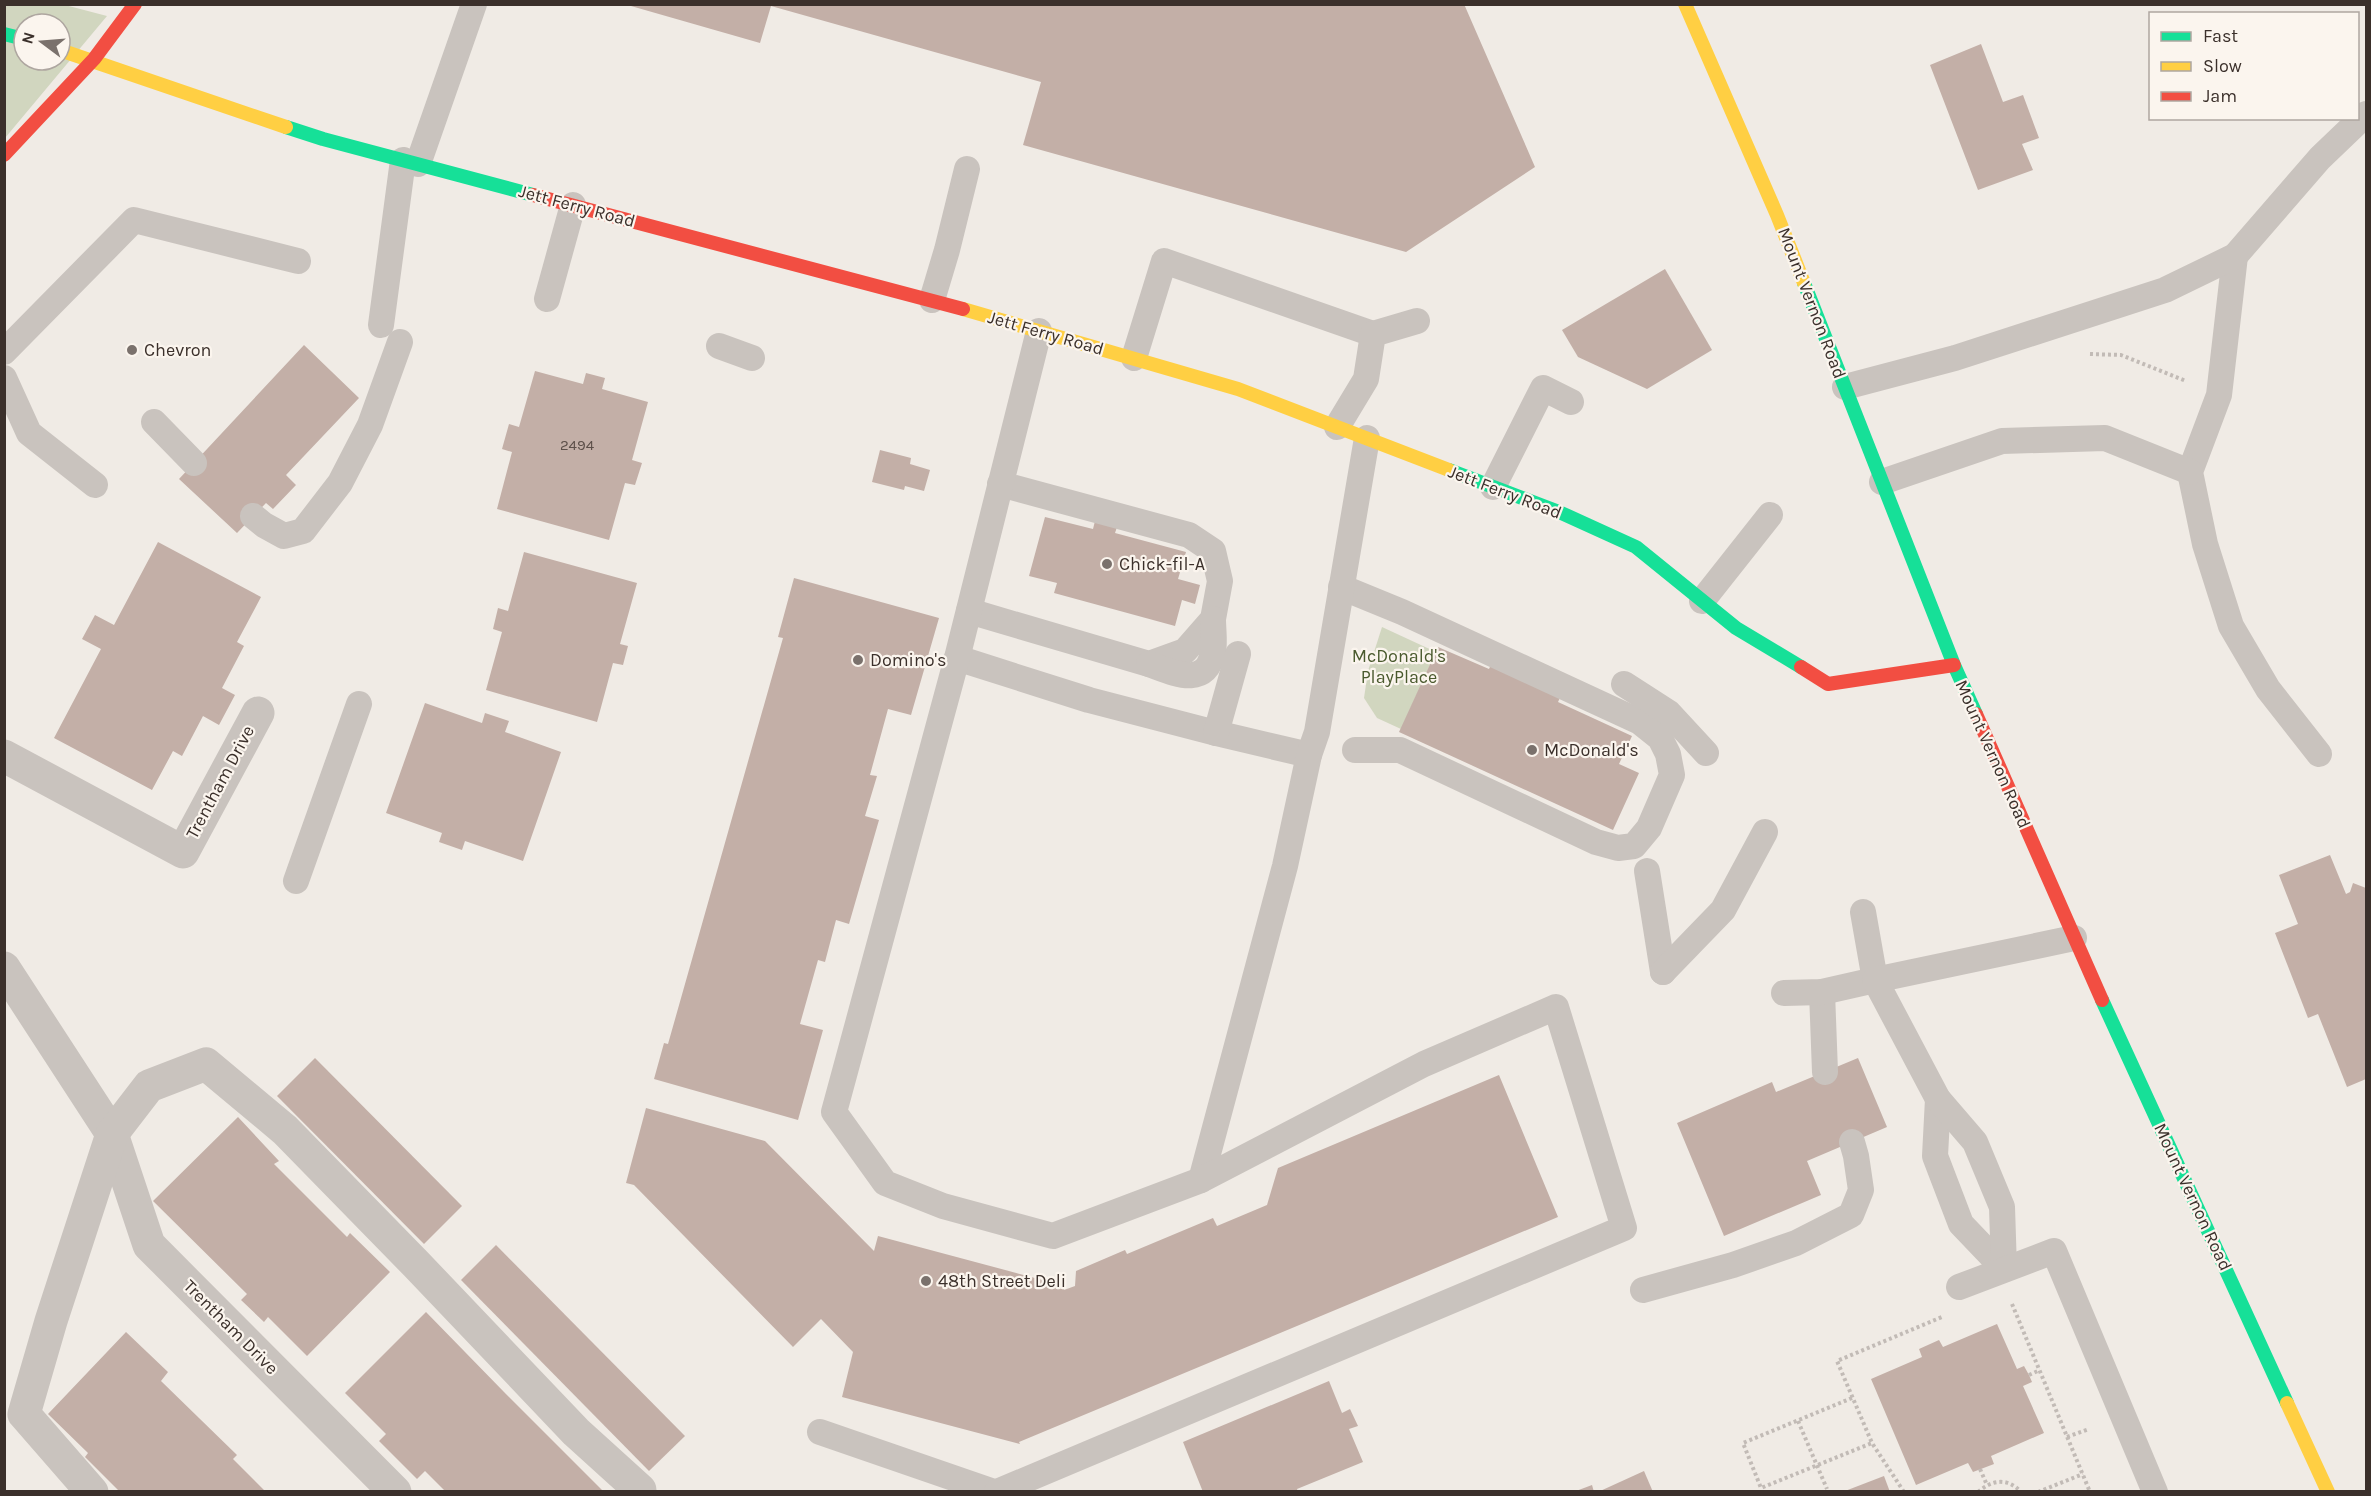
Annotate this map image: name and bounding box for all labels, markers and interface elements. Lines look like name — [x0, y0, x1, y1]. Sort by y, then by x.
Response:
north arrow — [12, 12, 72, 72]
legend — [2149, 12, 2359, 120]
text: Fast — [2203, 25, 2238, 47]
text: N — [17, 30, 39, 46]
text: Slow — [2203, 55, 2242, 77]
text: Jam — [2203, 85, 2237, 107]
street label: Jett Ferry Road — [516, 180, 638, 232]
street label: Mount Vernon Road — [1773, 224, 1851, 382]
street label: Jett Ferry Road — [985, 306, 1107, 360]
place label: Chevron — [144, 339, 211, 361]
marker: Chevron — [125, 343, 139, 357]
house number: 2494 — [560, 436, 595, 454]
street label: Jett Ferry Road — [1445, 460, 1565, 524]
place label: Chick-fil-A — [1119, 553, 1205, 575]
marker: Chick-fil-A — [1100, 557, 1114, 571]
park label: McDonald's PlayPlace — [1352, 645, 1446, 688]
place label: Domino's — [870, 649, 947, 671]
marker: Domino's — [851, 653, 865, 667]
street label: Mount Vernon Road — [1950, 676, 2036, 832]
street label: Trentham Drive — [181, 722, 259, 842]
place label: McDonald's — [1544, 739, 1639, 761]
marker: McDonald's — [1525, 743, 1539, 757]
street label: Mount Vernon Road — [2149, 1120, 2237, 1274]
place label: 48th Street Deli — [938, 1270, 1066, 1292]
marker: 48th Street Deli — [919, 1274, 933, 1288]
street label: Trentham Drive — [179, 1275, 283, 1379]

